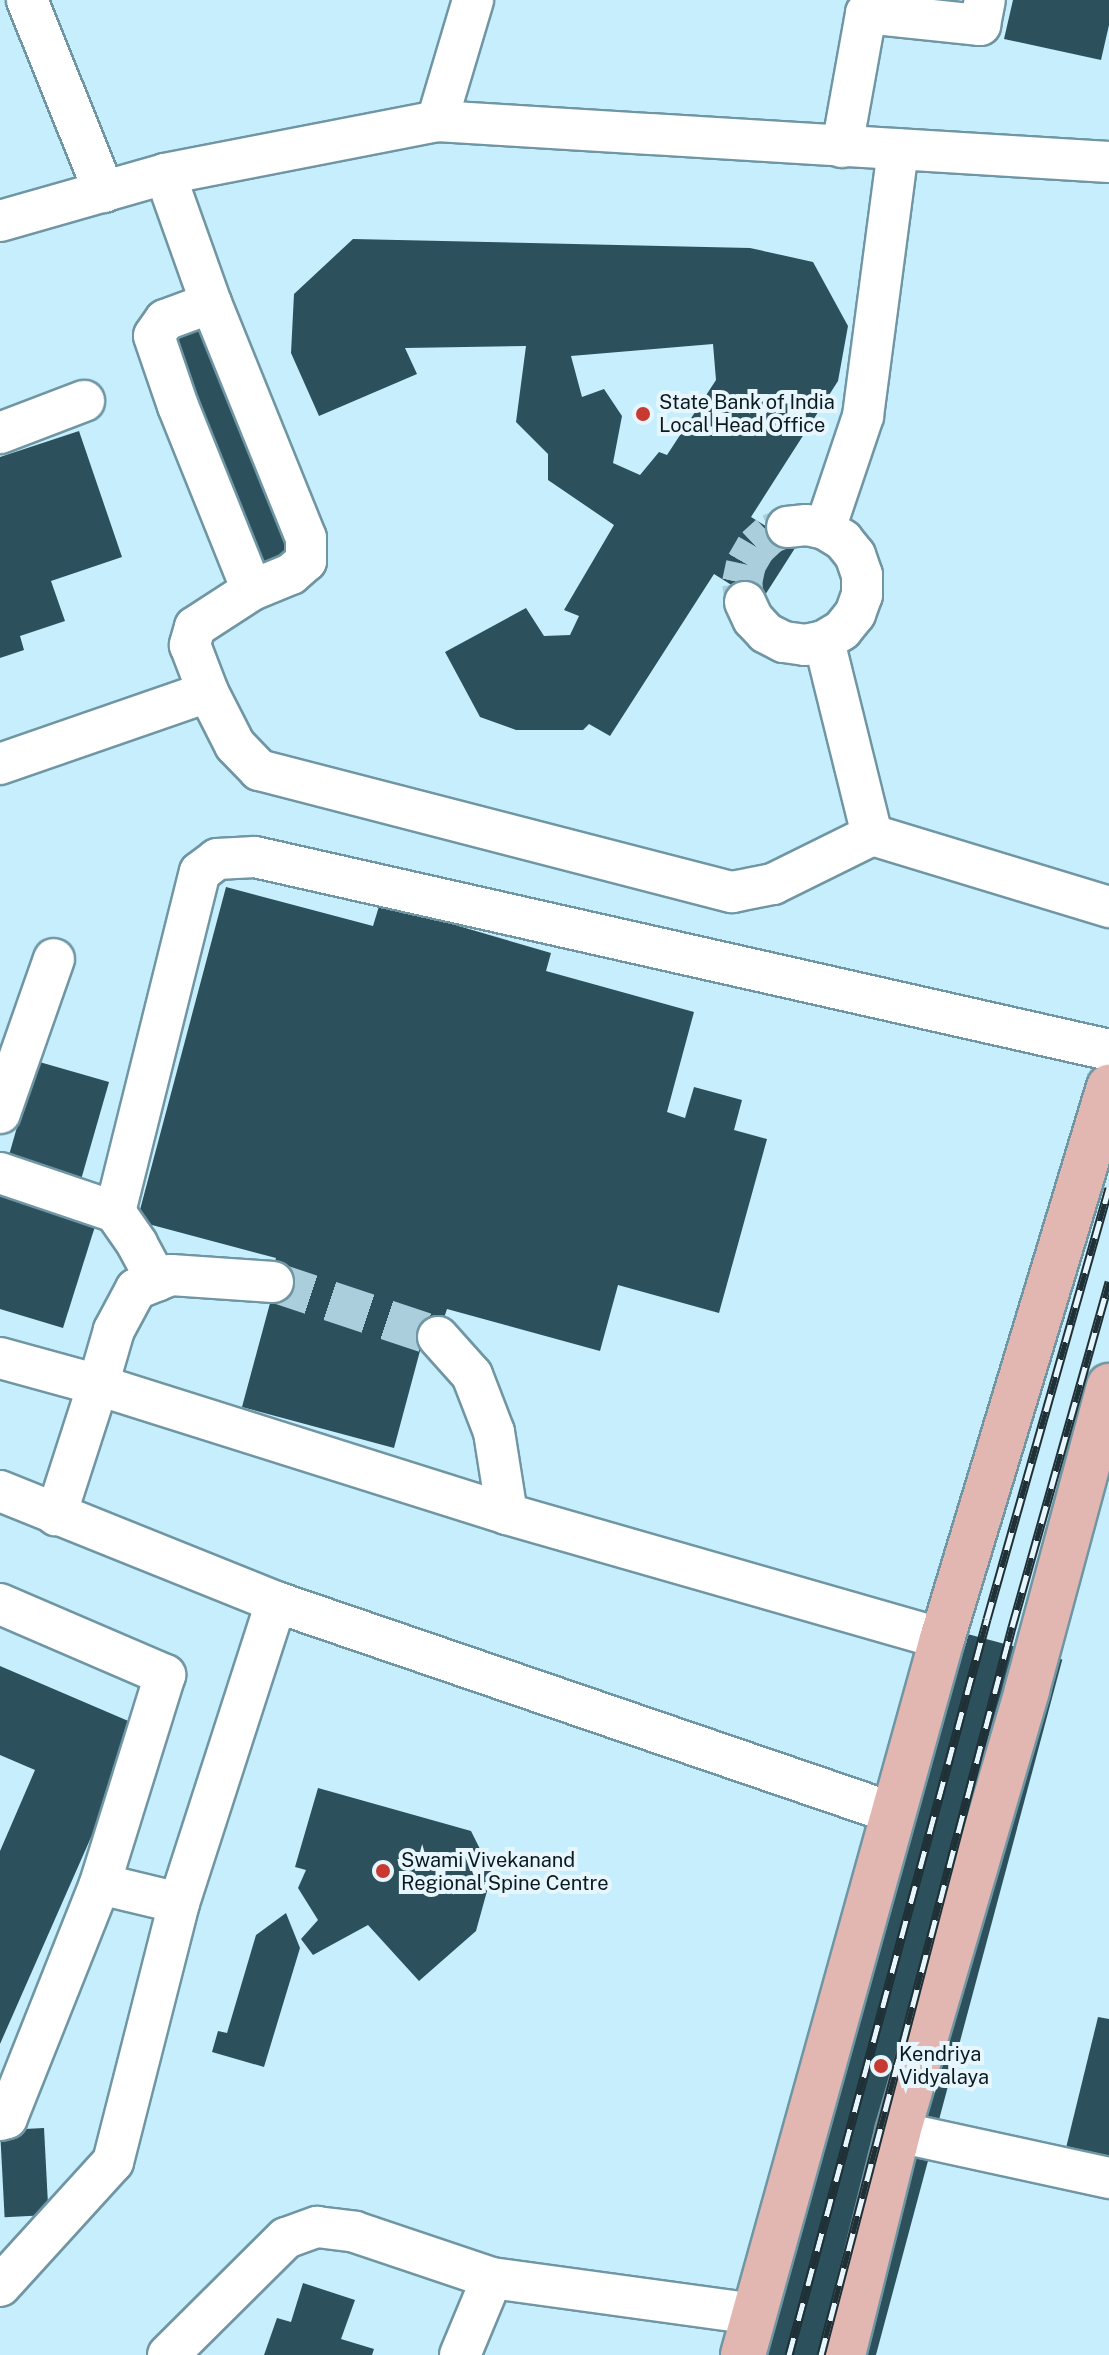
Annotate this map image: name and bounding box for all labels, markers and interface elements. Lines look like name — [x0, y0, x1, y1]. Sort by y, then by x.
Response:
place label: State Bank of India Local Head Office — [659, 390, 835, 437]
marker: State Bank of India Local Head Office — [634, 405, 652, 423]
place label: Swami Vivekanand Regional Spine Centre — [401, 1848, 609, 1895]
marker: Swami Vivekanand Regional Spine Centre — [372, 1860, 394, 1882]
place label: Kendriya Vidyalaya — [899, 2042, 989, 2089]
marker: Kendriya Vidyalaya — [870, 2055, 892, 2077]

